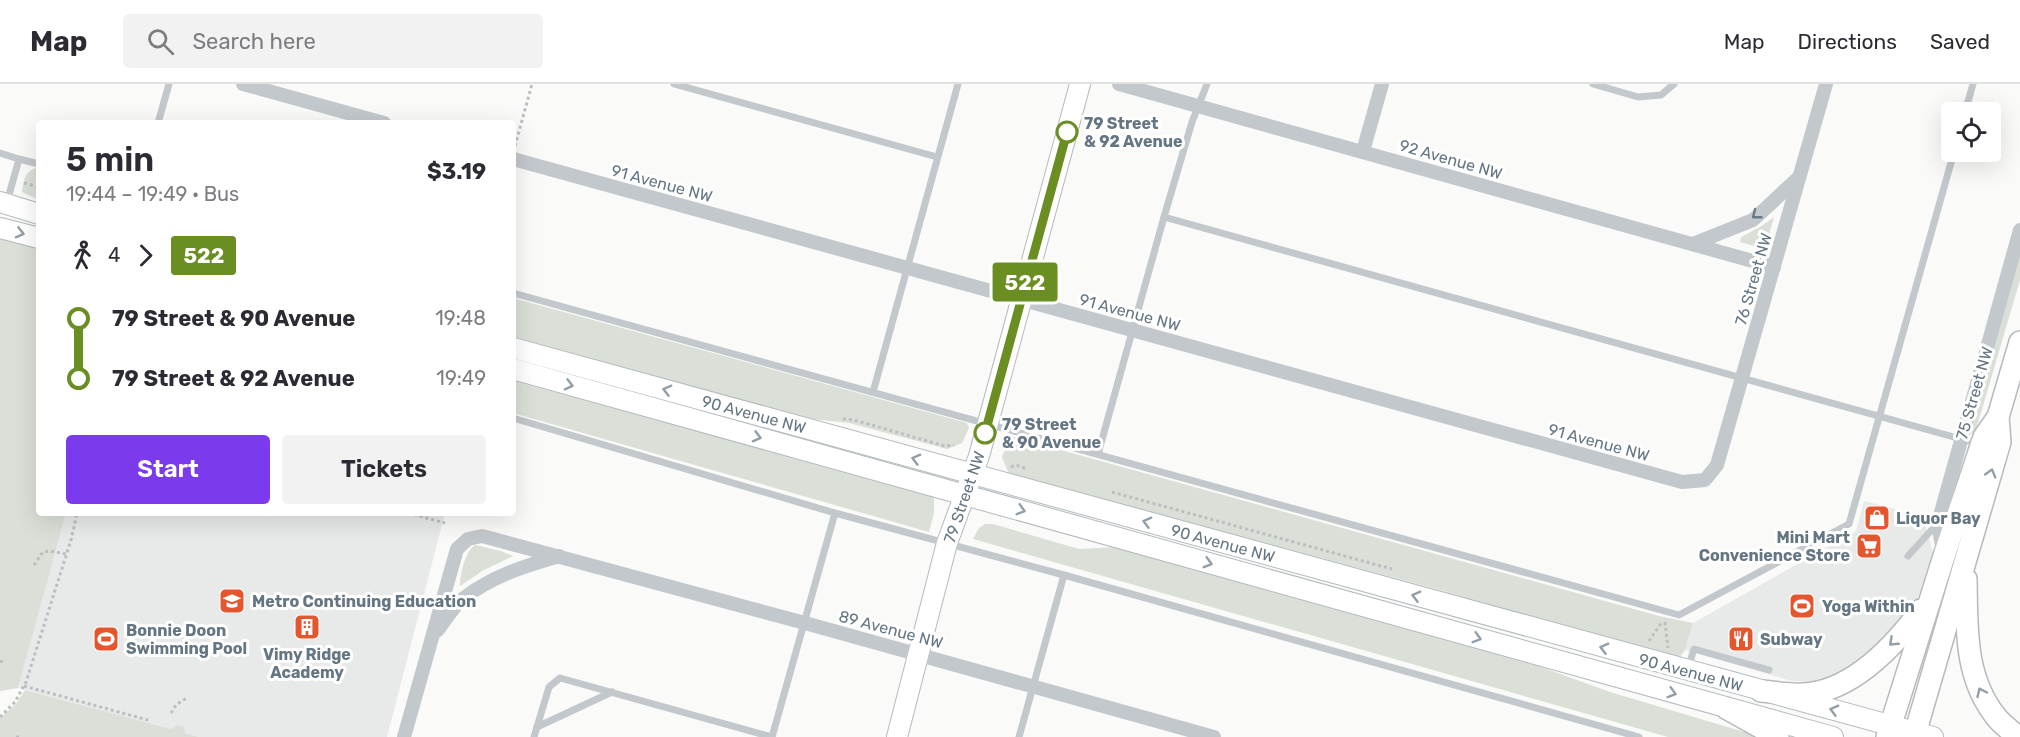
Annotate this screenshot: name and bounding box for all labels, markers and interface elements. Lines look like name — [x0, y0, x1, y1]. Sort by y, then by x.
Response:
search box — [123, 14, 543, 68]
text: Map — [30, 25, 87, 58]
icon: search — [144, 25, 177, 58]
text: Search here — [192, 28, 316, 55]
text: Map — [1724, 29, 1765, 54]
text: Directions — [1798, 29, 1897, 54]
text: Saved — [1930, 29, 1990, 54]
map controls — [1941, 102, 2001, 162]
button: locate — [1941, 102, 2001, 162]
place label: 79 Street & 92 Avenue — [1084, 114, 1183, 151]
marker: 79 Street & 92 Avenue — [1056, 121, 1078, 143]
street label: 92 Avenue NW — [1397, 136, 1505, 183]
text: 5 min — [66, 140, 154, 179]
text: $3.19 — [427, 158, 486, 185]
street label: 91 Avenue NW — [609, 161, 715, 206]
text: 19:44 – 19:49 · Bus — [66, 182, 239, 206]
one-way arrow — [1752, 208, 1763, 219]
one-way arrow — [14, 225, 24, 238]
street label: 76 Street NW — [1731, 230, 1776, 328]
icon: walk — [66, 239, 99, 272]
icon: forward — [129, 239, 162, 272]
text: 4 — [108, 243, 120, 267]
text: 522 — [183, 243, 224, 268]
line badge: 522 — [990, 262, 1060, 302]
text: 522 — [1005, 270, 1045, 295]
street label: 91 Avenue NW — [1077, 290, 1183, 335]
text: 79 Street & 90 Avenue — [112, 305, 355, 332]
text: 19:48 — [435, 306, 486, 330]
street label: 75 Street NW — [1952, 344, 1997, 442]
text: 79 Street & 92 Avenue — [112, 365, 355, 392]
text: 19:49 — [436, 366, 486, 390]
one-way arrow — [563, 378, 574, 390]
one-way arrow — [662, 385, 673, 397]
street label: 90 Avenue NW — [700, 391, 808, 438]
place label: 79 Street & 90 Avenue — [1002, 415, 1101, 452]
street label: 91 Avenue NW — [1546, 420, 1652, 465]
marker: 79 Street & 90 Avenue — [974, 422, 996, 444]
one-way arrow — [751, 430, 762, 442]
button: Start — [66, 435, 270, 504]
button: Tickets — [282, 435, 486, 504]
street label: 79 Street NW — [940, 449, 989, 546]
one-way arrow — [911, 453, 921, 466]
one-way arrow — [1984, 468, 1996, 479]
one-way arrow — [1015, 503, 1025, 515]
shop icon: Liquor Bay — [1862, 503, 1892, 533]
place label: Liquor Bay — [1896, 509, 1981, 528]
one-way arrow — [1142, 517, 1153, 529]
street label: 90 Avenue NW — [1169, 520, 1277, 567]
place label: Mini Mart Convenience Store — [1699, 528, 1851, 565]
supermarket icon: Mini Mart Convenience Store — [1854, 531, 1884, 561]
one-way arrow — [1202, 556, 1213, 568]
school or university icon: Metro Continuing Education — [217, 586, 247, 616]
one-way arrow — [1411, 591, 1422, 603]
sports icon: Yoga Within — [1787, 591, 1817, 621]
place label: Metro Continuing Education — [252, 592, 476, 611]
place label: Yoga Within — [1822, 597, 1915, 616]
street label: 89 Avenue NW — [837, 606, 945, 653]
building icon: Vimy Ridge Academy — [292, 612, 322, 642]
place label: Bonnie Doon Swimming Pool — [126, 621, 247, 658]
sports icon: Bonnie Doon Swimming Pool — [91, 624, 121, 654]
restaurant icon: Subway — [1726, 624, 1756, 654]
place label: Subway — [1760, 630, 1823, 649]
one-way arrow — [1472, 631, 1482, 644]
one-way arrow — [1889, 635, 1900, 646]
one-way arrow — [1599, 643, 1610, 655]
place label: Vimy Ridge Academy — [263, 645, 351, 682]
street label: 90 Avenue NW — [1637, 649, 1745, 696]
one-way arrow — [1667, 686, 1677, 698]
one-way arrow — [1977, 687, 1989, 698]
one-way arrow — [1829, 705, 1840, 717]

